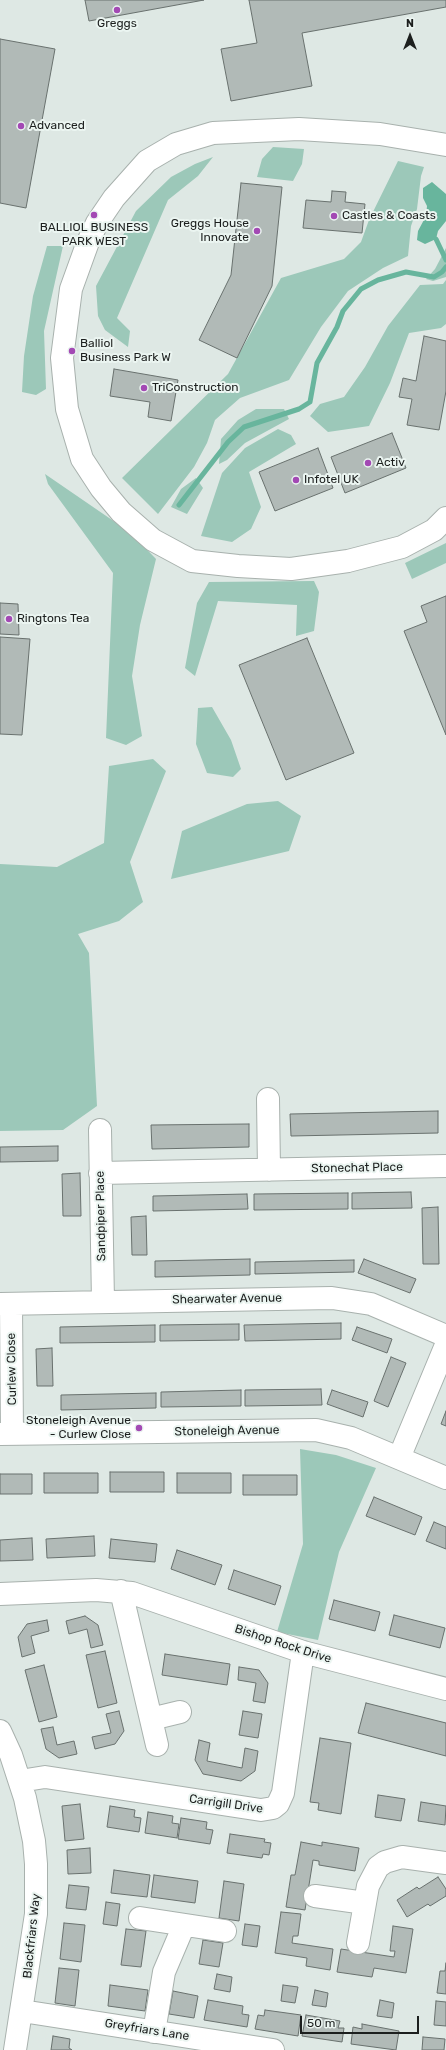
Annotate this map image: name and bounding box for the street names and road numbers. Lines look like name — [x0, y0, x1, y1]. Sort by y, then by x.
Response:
street label: Stonechat Place — [311, 1160, 403, 1176]
street label: Sandpiper Place — [93, 1171, 109, 1261]
street label: Shearwater Avenue — [172, 1291, 282, 1307]
street label: Curlew Close — [4, 1333, 20, 1405]
street label: Stoneleigh Avenue — [174, 1423, 280, 1439]
street label: Bishop Rock Drive — [233, 1622, 333, 1666]
street label: Carrigill Drive — [188, 1792, 264, 1816]
street label: Blackfriars Way — [20, 1893, 44, 1979]
street label: Greyfriars Lane — [104, 2016, 190, 2044]

